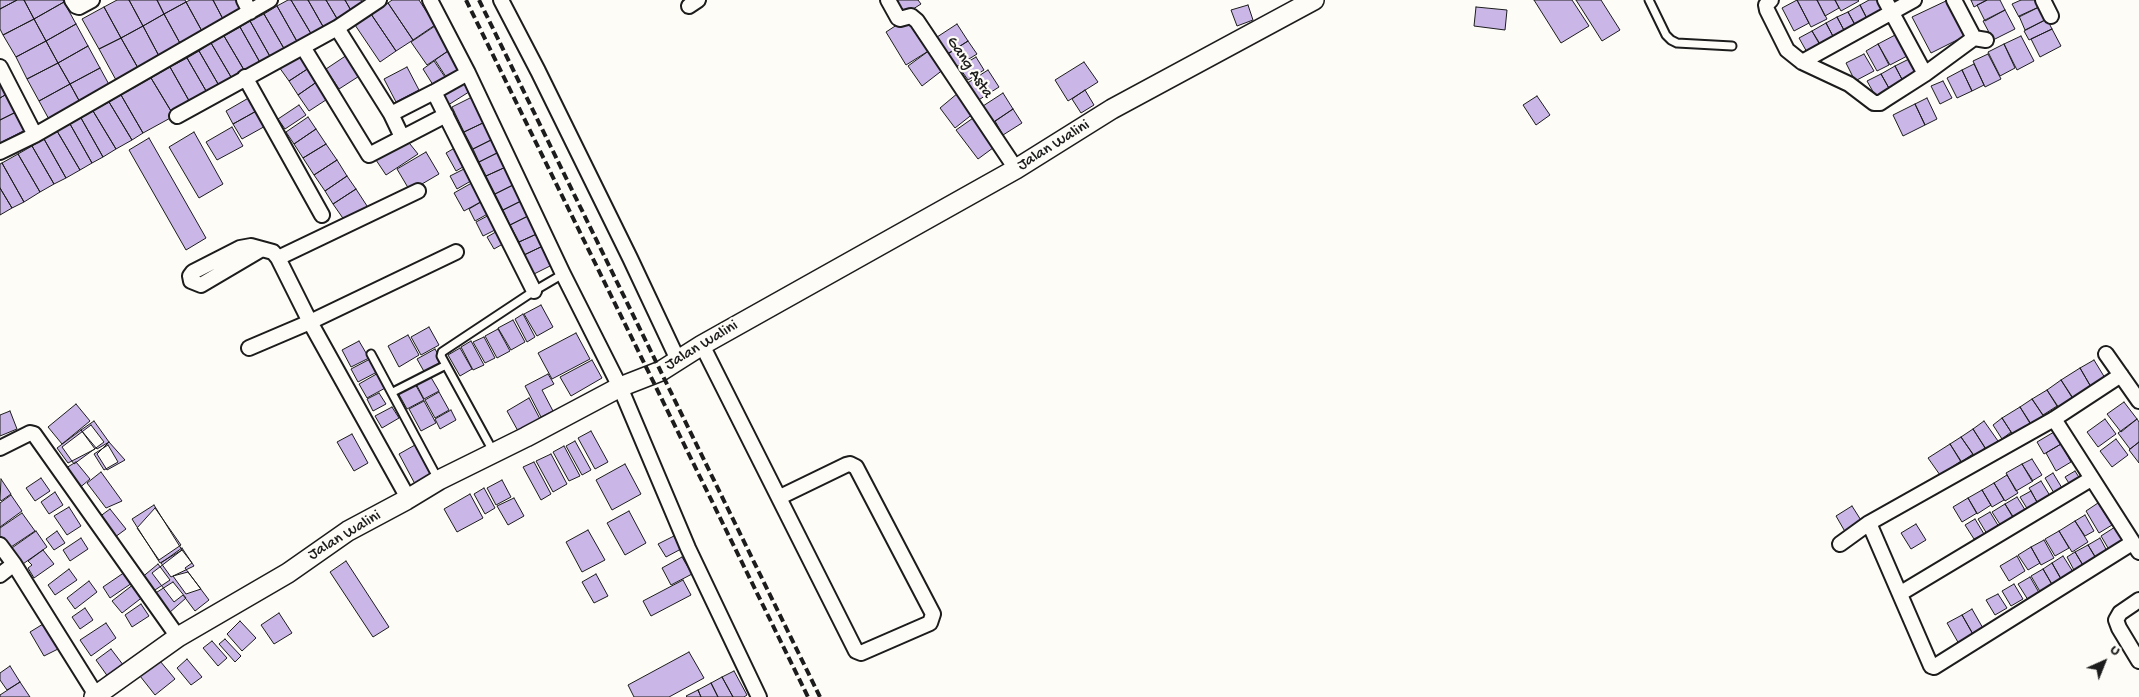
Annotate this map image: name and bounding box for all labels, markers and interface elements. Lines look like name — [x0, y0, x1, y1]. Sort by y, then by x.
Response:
street label: Gang Asta — [941, 34, 997, 102]
street label: Jalan Walini — [1014, 116, 1094, 176]
street label: Jalan Walini — [662, 317, 742, 375]
street label: Jalan Walini — [305, 507, 385, 565]
north arrow — [2079, 637, 2129, 687]
text: U — [2106, 642, 2124, 660]

